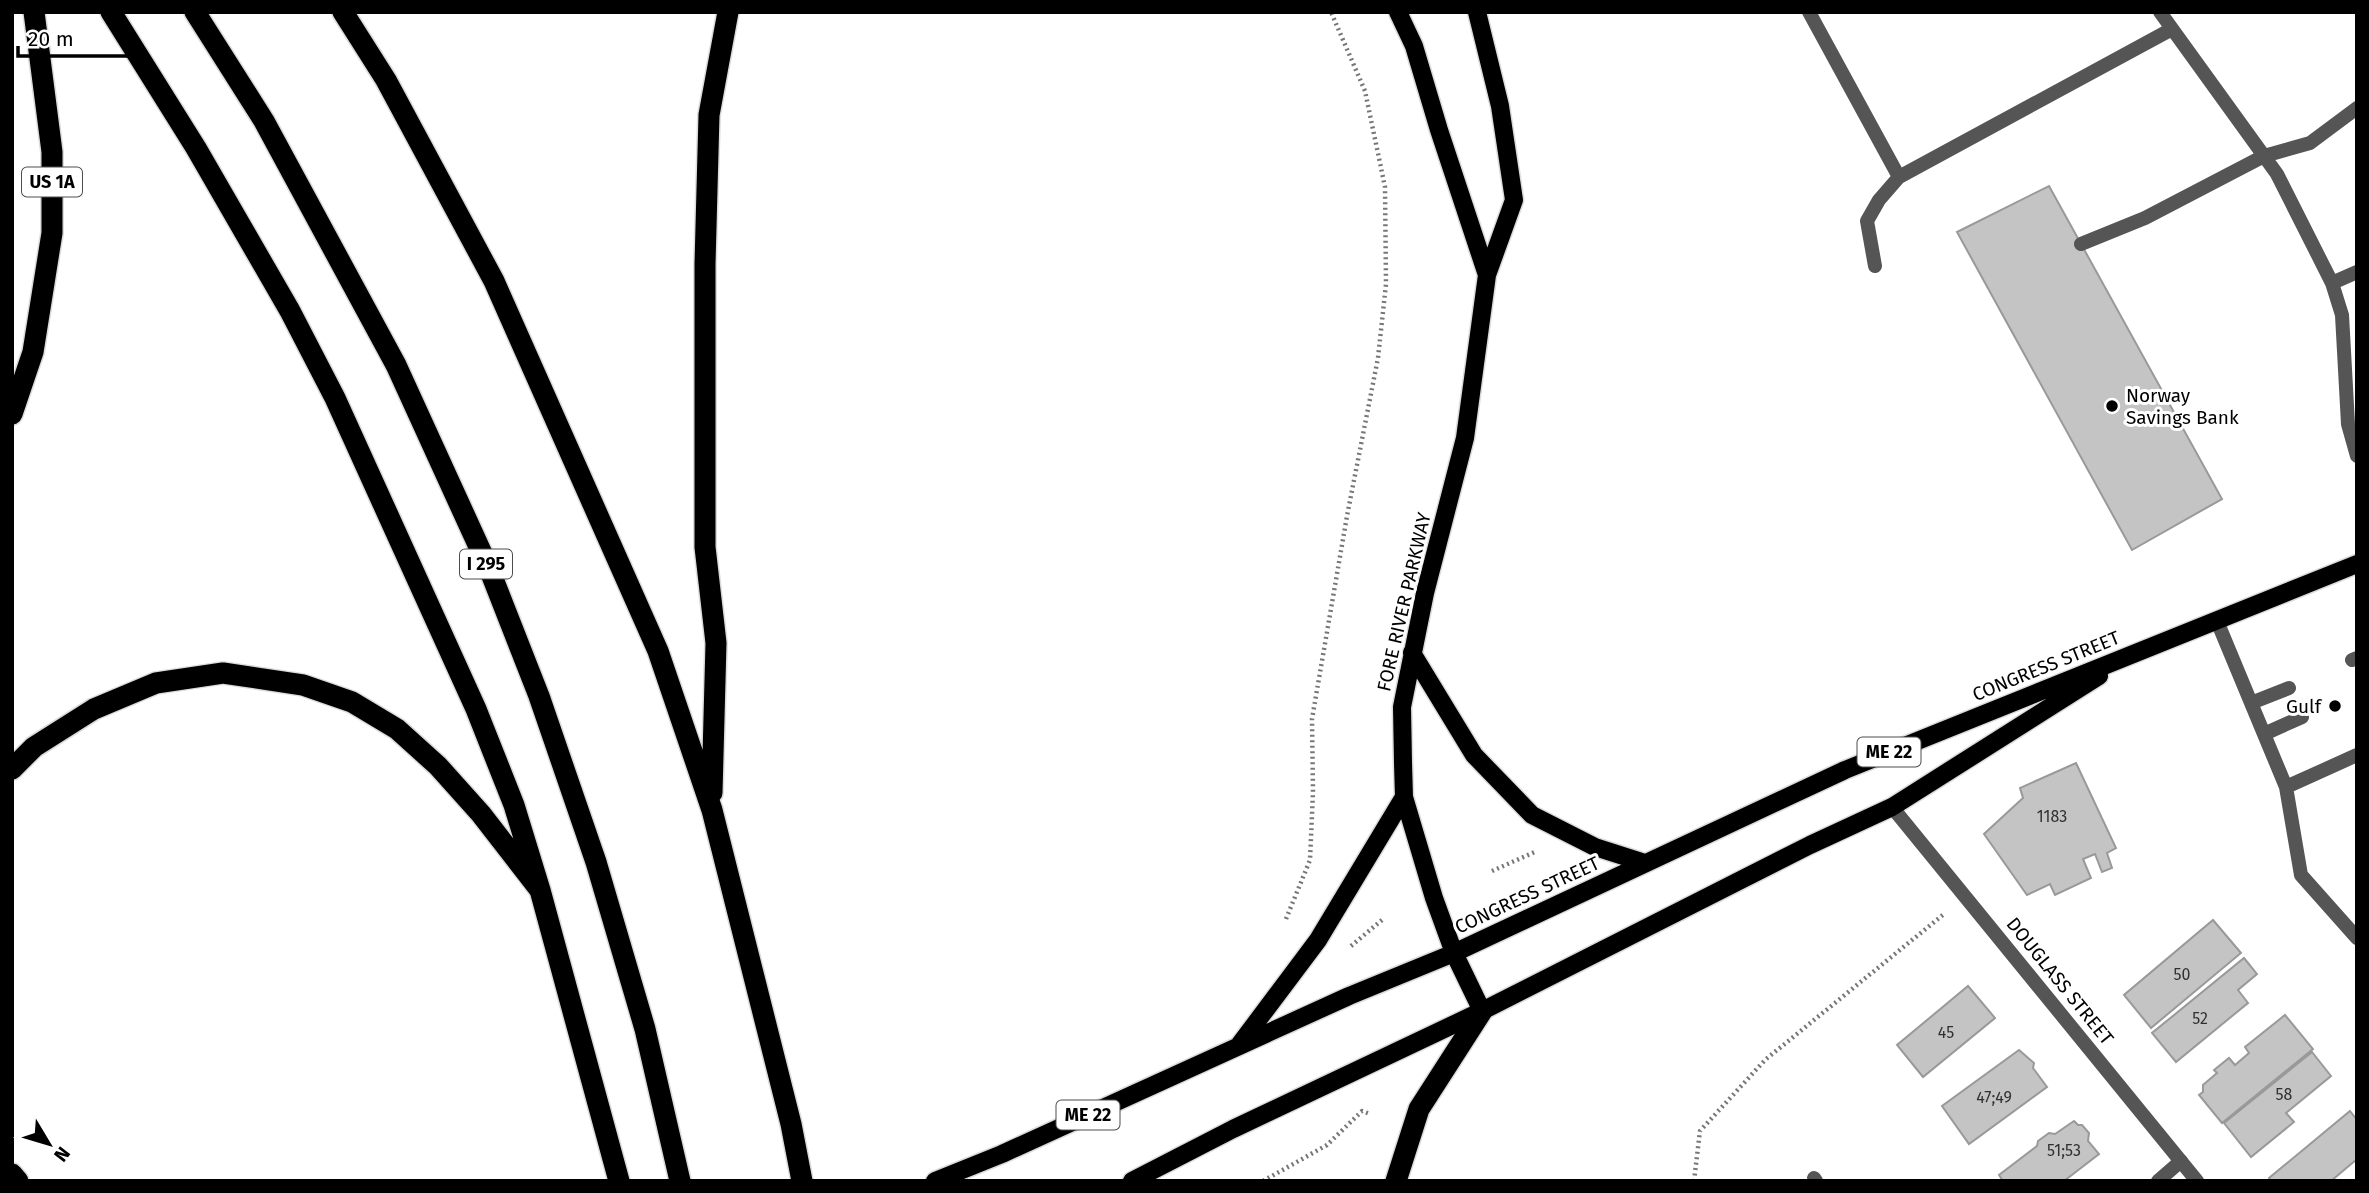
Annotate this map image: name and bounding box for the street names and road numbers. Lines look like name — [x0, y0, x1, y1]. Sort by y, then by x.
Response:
road number: US 1A — [22, 168, 82, 196]
street label: FORE RIVER PARKWAY — [1372, 510, 1436, 694]
road number: I 295 — [460, 550, 512, 578]
street label: CONGRESS STREET — [1969, 626, 2123, 706]
road number: ME 22 — [1857, 738, 1920, 766]
street label: CONGRESS STREET — [1451, 851, 1603, 939]
street label: DOUGLASS STREET — [2002, 913, 2119, 1049]
road number: ME 22 — [1056, 1100, 1120, 1130]

